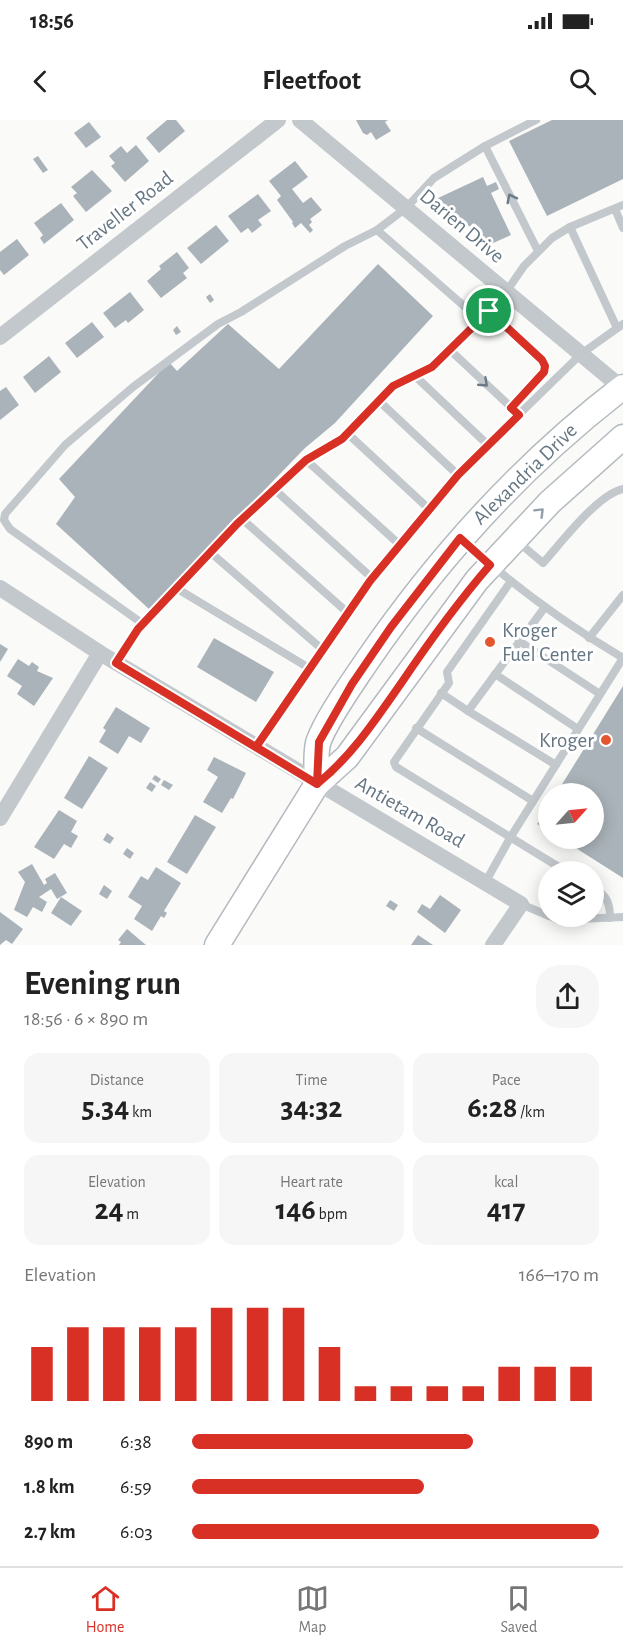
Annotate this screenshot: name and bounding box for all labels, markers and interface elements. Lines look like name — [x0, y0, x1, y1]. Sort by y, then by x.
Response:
text: 18:56 — [30, 10, 74, 32]
icon: back — [24, 65, 57, 98]
icon: search — [566, 65, 599, 98]
text: Fleetfoot — [262, 67, 361, 94]
street label: Traveller Road — [73, 167, 177, 255]
street label: Darien Drive — [416, 185, 508, 267]
one-way arrow — [507, 194, 519, 205]
pin — [463, 285, 514, 336]
icon: arrive — [472, 294, 505, 327]
one-way arrow — [477, 375, 488, 386]
street label: Alexandria Drive — [469, 419, 581, 529]
one-way arrow — [532, 509, 543, 520]
place label: Kroger Fuel Center — [502, 620, 593, 665]
marker: Kroger Fuel Center — [483, 635, 497, 649]
place label: Kroger — [539, 730, 594, 751]
marker: Kroger — [599, 733, 613, 747]
street label: Antietam Road — [352, 772, 468, 852]
north arrow — [538, 783, 604, 849]
map controls — [538, 783, 604, 927]
button: layers — [538, 861, 604, 927]
button: share — [536, 965, 599, 1028]
text: Evening run — [24, 968, 181, 1001]
text: 18:56 · 6 × 890 m — [24, 1009, 148, 1029]
text: Distance — [90, 1072, 144, 1088]
text: Time — [296, 1072, 327, 1088]
text: Pace — [492, 1072, 521, 1088]
text: 5.34 — [82, 1093, 129, 1123]
text: 34:32 — [281, 1093, 342, 1123]
text: 6:28 — [467, 1093, 518, 1123]
text: km — [129, 1104, 152, 1120]
text: /km — [518, 1104, 545, 1120]
text: Elevation — [88, 1174, 146, 1190]
text: Heart rate — [280, 1174, 343, 1190]
text: kcal — [494, 1174, 518, 1190]
text: 24 — [94, 1195, 124, 1225]
text: 146 — [275, 1195, 316, 1225]
text: 417 — [487, 1195, 526, 1225]
text: m — [124, 1206, 139, 1222]
text: bpm — [316, 1206, 348, 1222]
text: Elevation — [24, 1265, 96, 1285]
text: 166–170 m — [519, 1265, 599, 1285]
text: 890 m — [24, 1432, 73, 1452]
text: 6:38 — [120, 1432, 152, 1452]
text: 1.8 km — [24, 1477, 75, 1497]
text: 6:59 — [120, 1477, 152, 1497]
text: 2.7 km — [24, 1522, 76, 1542]
text: 6:03 — [120, 1522, 153, 1542]
tab: Home — [86, 1582, 124, 1637]
tab: Map — [296, 1582, 329, 1637]
tab: Saved — [501, 1582, 537, 1637]

